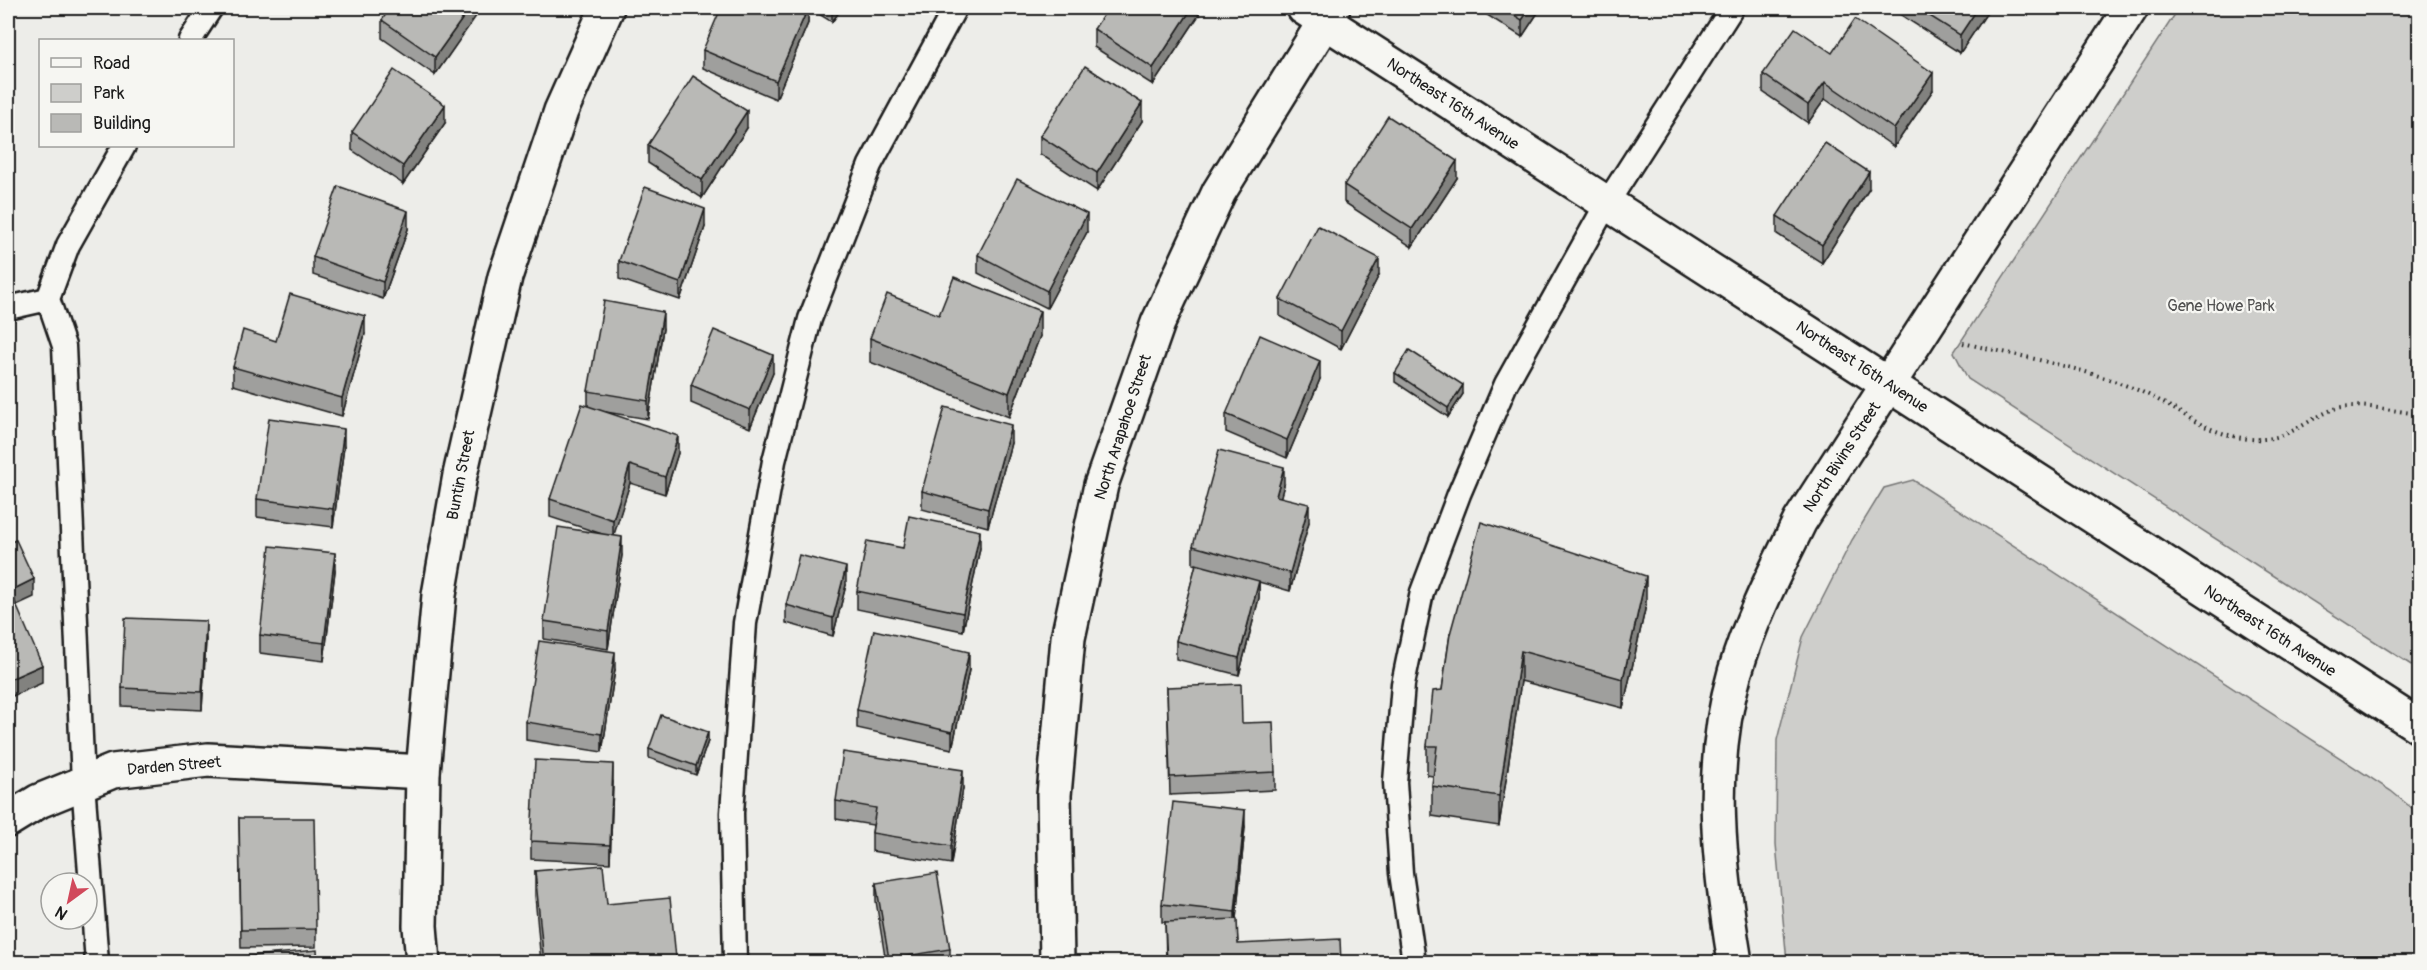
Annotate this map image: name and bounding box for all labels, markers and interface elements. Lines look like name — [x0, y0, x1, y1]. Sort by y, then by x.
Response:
legend — [39, 39, 234, 147]
text: Road — [93, 52, 130, 75]
street label: Northeast 16th Avenue — [1383, 54, 1523, 154]
text: Park — [93, 82, 125, 105]
text: Building — [93, 112, 151, 135]
park label: Gene Howe Park — [2167, 296, 2275, 316]
street label: Northeast 16th Avenue — [1792, 317, 1932, 417]
street label: North Arapahoe Street — [1090, 351, 1156, 502]
street label: North Bivins Street — [1799, 398, 1885, 516]
street label: Buntin Street — [442, 428, 480, 522]
street label: Northeast 16th Avenue — [2200, 581, 2340, 681]
street label: Darden Street — [126, 752, 222, 780]
north arrow — [39, 871, 99, 931]
text: N — [51, 901, 71, 924]

